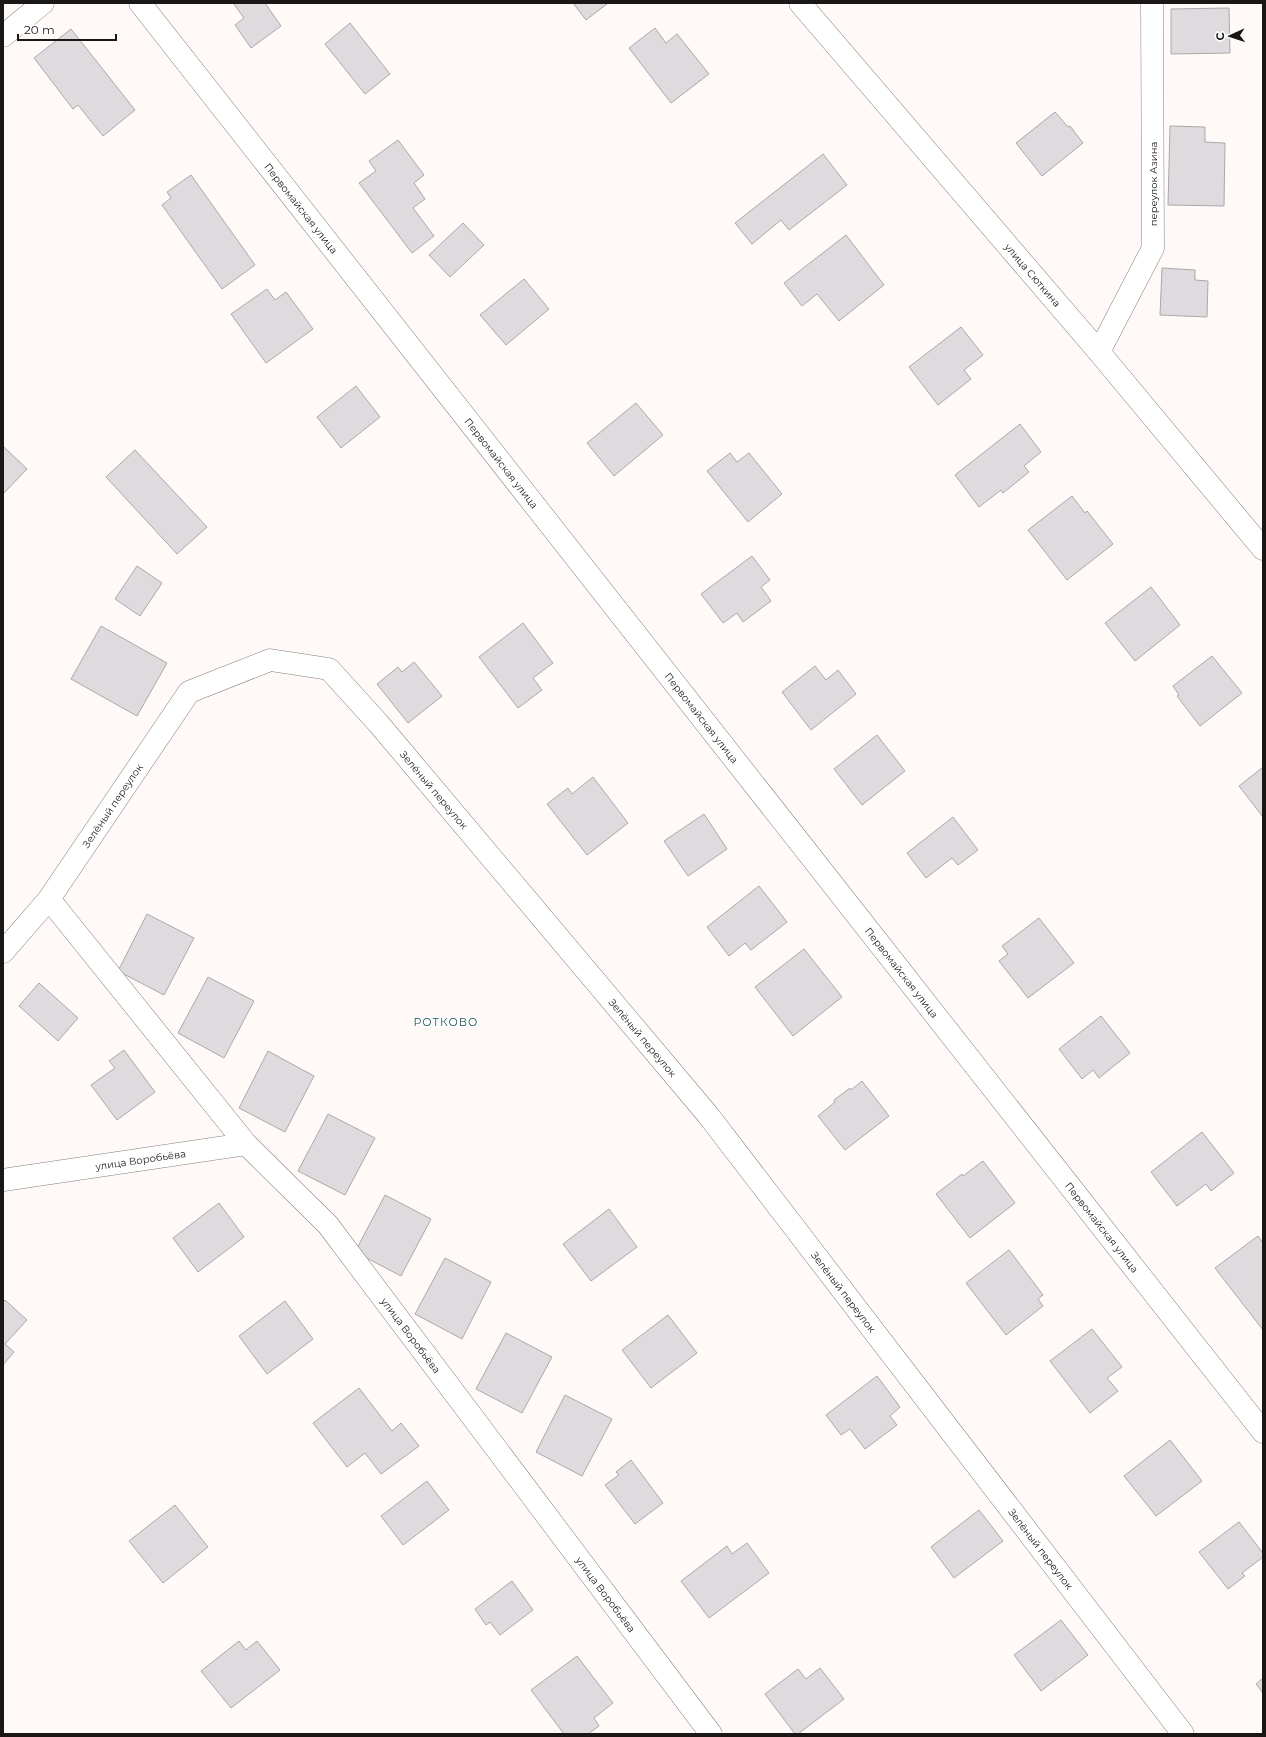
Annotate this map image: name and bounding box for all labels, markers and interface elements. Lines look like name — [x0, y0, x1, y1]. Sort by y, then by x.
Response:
scale bar — [18, 16, 116, 42]
north arrow — [1210, 16, 1250, 56]
text: 20 m — [24, 22, 55, 37]
text: С — [1213, 32, 1227, 41]
street label: переулок Азина — [1147, 142, 1160, 226]
street label: Первомайская улица — [262, 160, 341, 256]
street label: улица Сюткина — [1001, 240, 1064, 309]
street label: Первомайская улица — [462, 415, 541, 511]
street label: Первомайская улица — [662, 670, 741, 766]
street label: Зелёный переулок — [397, 748, 471, 832]
street label: Зелёный переулок — [79, 761, 145, 850]
street label: Первомайская улица — [862, 925, 941, 1020]
street label: Зелёный переулок — [606, 996, 680, 1080]
district label: РОТКОВО — [414, 1015, 478, 1029]
street label: улица Воробьёва — [93, 1147, 187, 1173]
street label: Первомайская улица — [1062, 1179, 1142, 1275]
street label: Зелёный переулок — [808, 1249, 879, 1335]
street label: улица Воробьёва — [378, 1294, 444, 1376]
street label: Зелёный переулок — [1006, 1506, 1076, 1592]
street label: улица Воробьёва — [573, 1553, 638, 1635]

